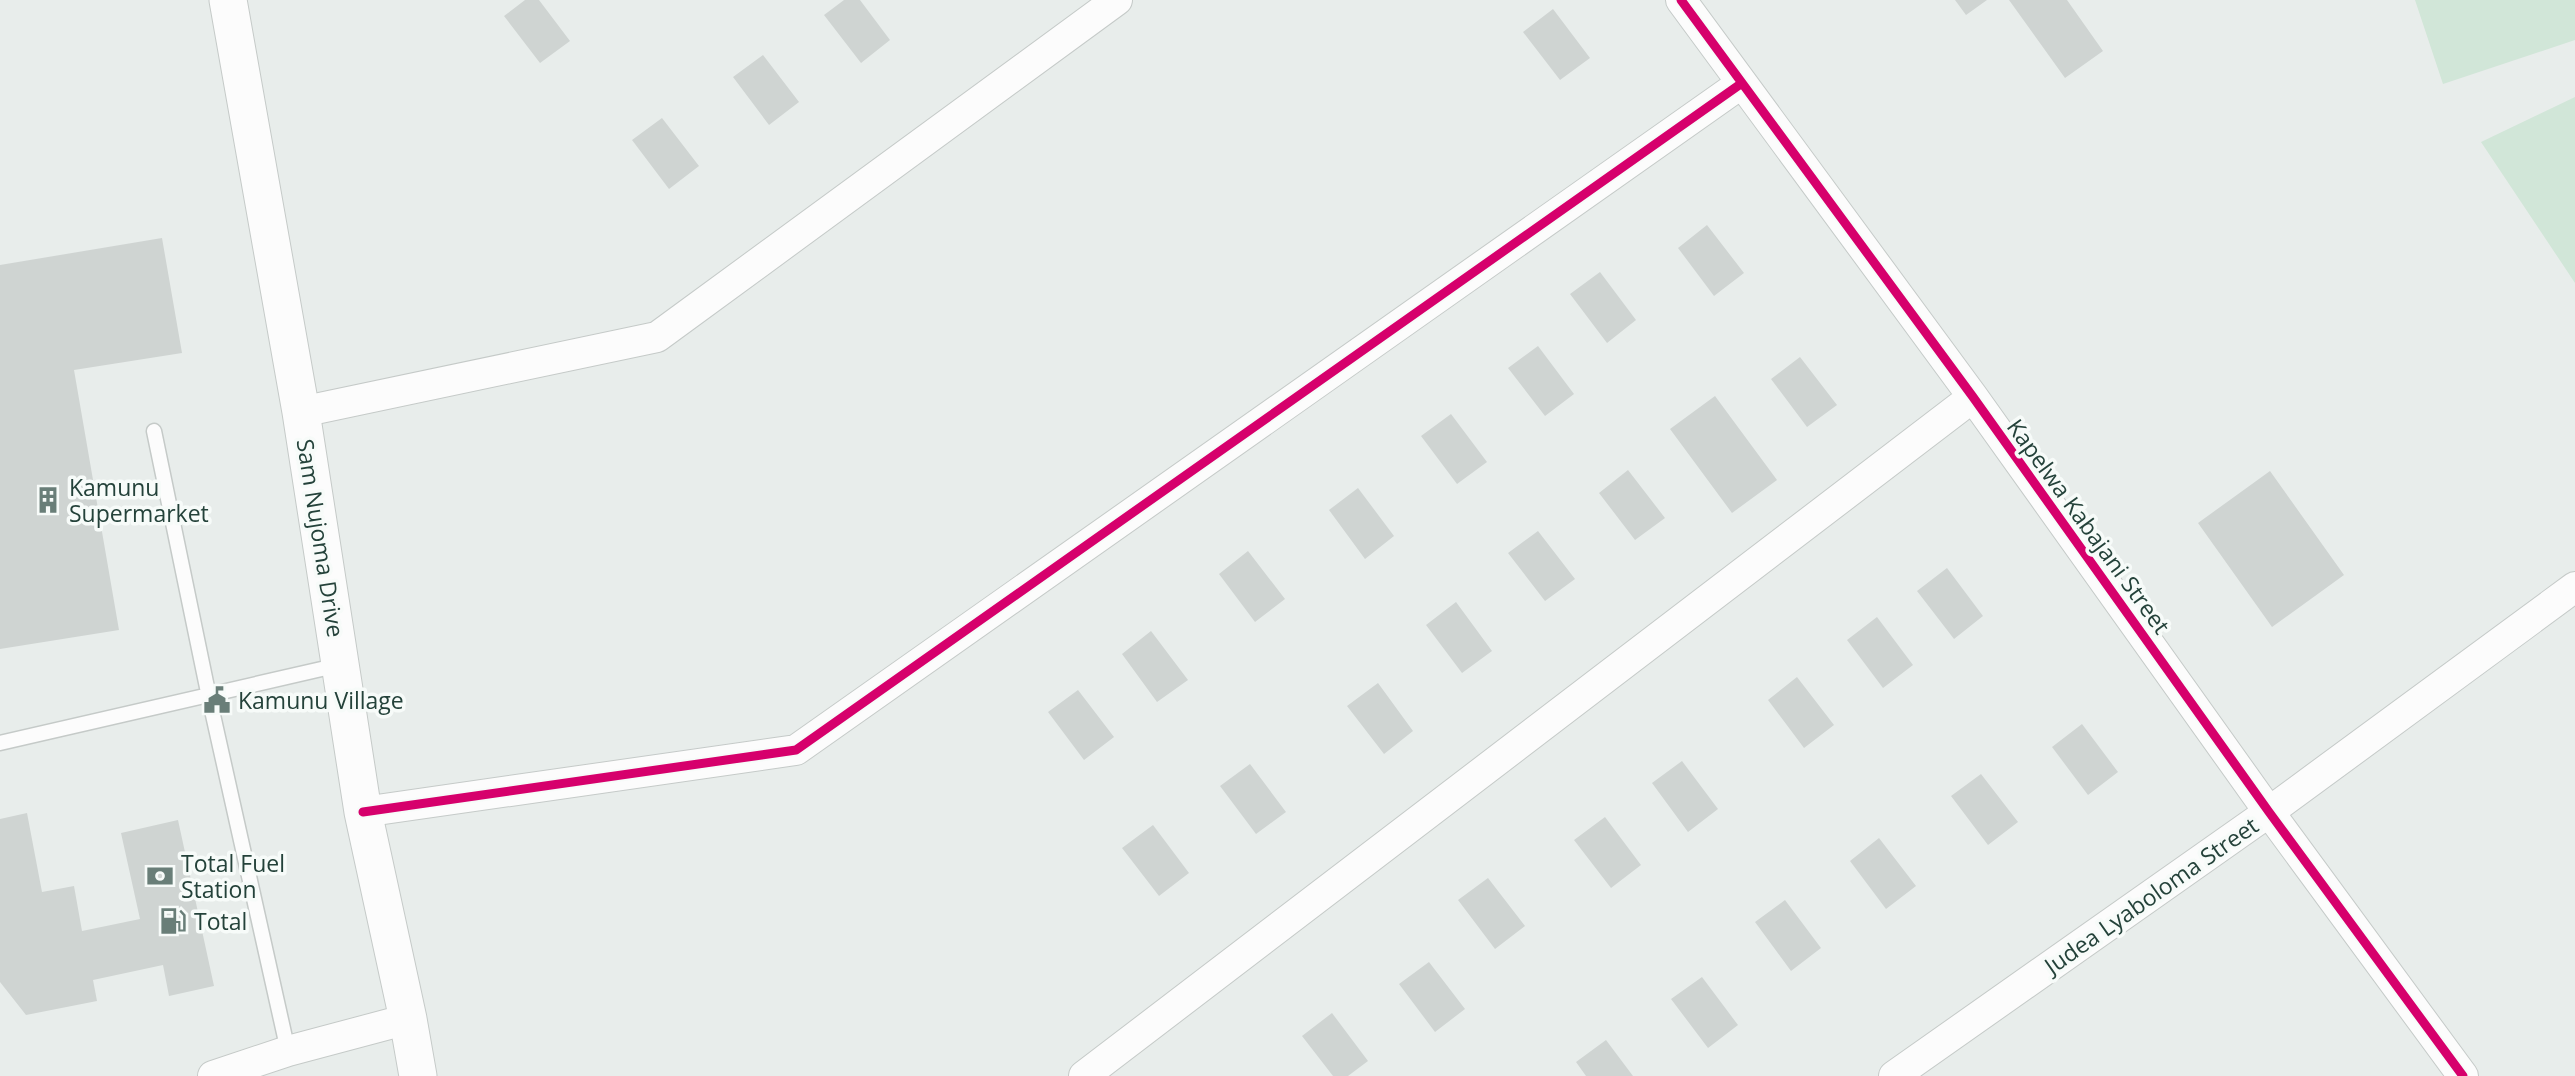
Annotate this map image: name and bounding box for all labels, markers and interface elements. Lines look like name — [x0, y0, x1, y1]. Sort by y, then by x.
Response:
street label: Kapelwa Kabajani Street — [2000, 412, 2178, 640]
street label: Sam Nujoma Drive — [290, 437, 352, 639]
place label: Kamunu Supermarket — [69, 471, 209, 529]
building icon: Kamunu Supermarket — [33, 485, 63, 515]
place label: Kamunu Village — [238, 684, 404, 716]
public building icon: Kamunu Village — [202, 685, 232, 715]
street label: Judea Lyaboloma Street — [2036, 809, 2264, 982]
place label: Total Fuel Station — [181, 847, 285, 905]
bank icon: Total Fuel Station — [145, 861, 175, 891]
place label: Total — [194, 905, 247, 937]
fuel station icon: Total — [158, 906, 188, 936]

